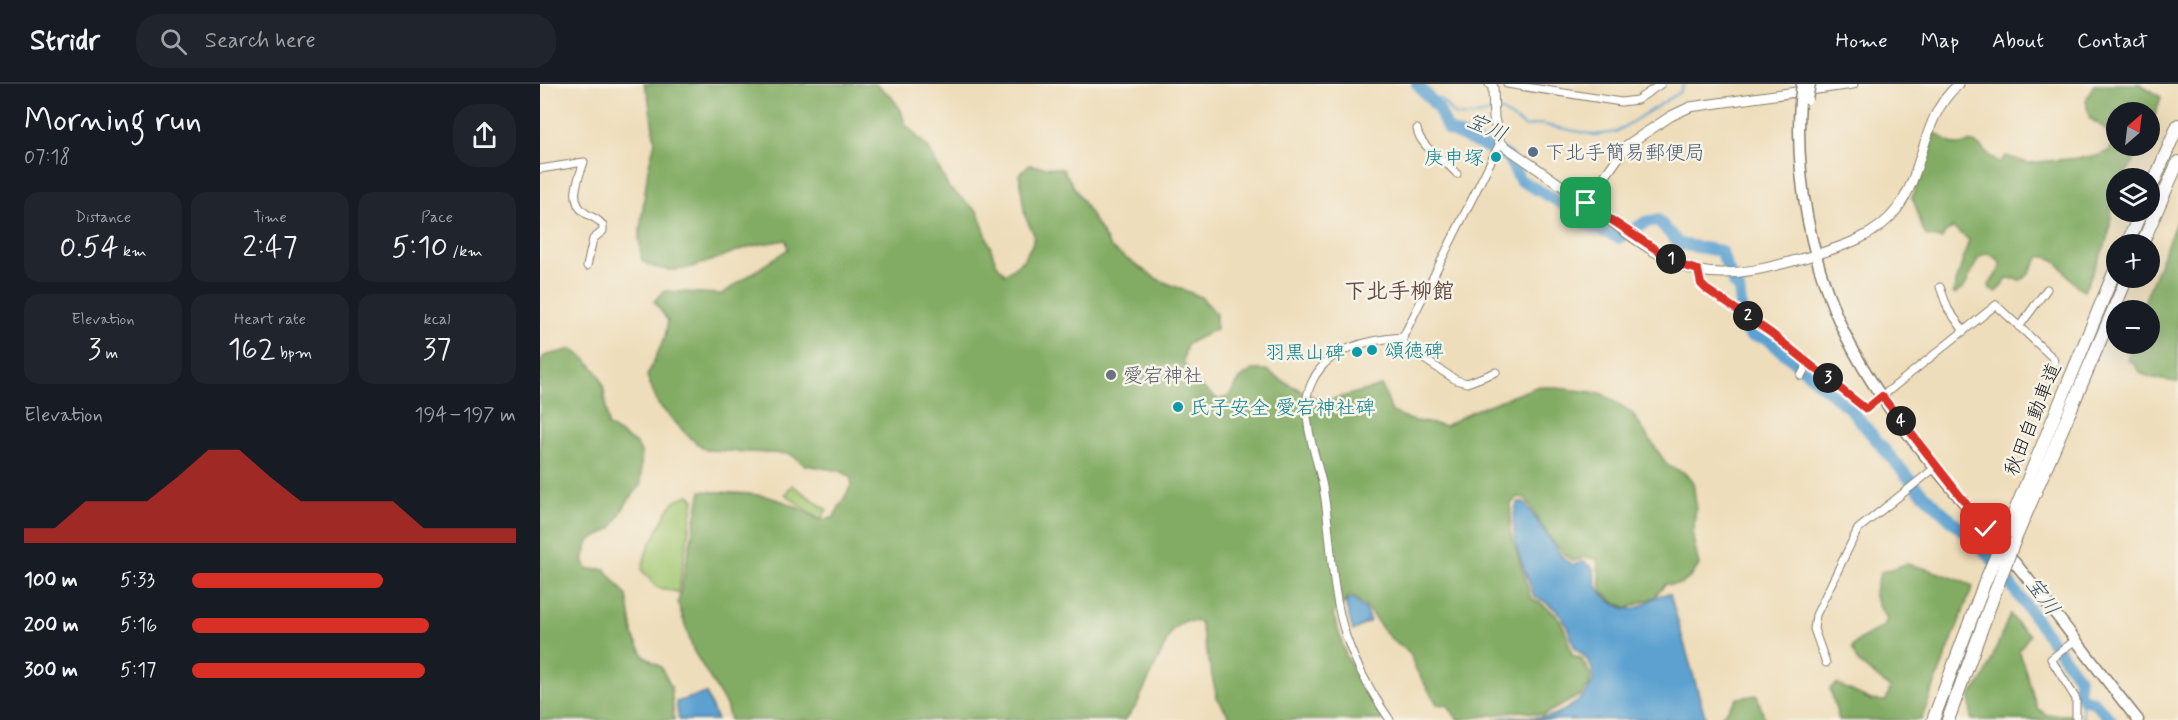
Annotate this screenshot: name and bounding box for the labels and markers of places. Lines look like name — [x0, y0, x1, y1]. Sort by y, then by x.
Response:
place label: 下北手簡易郵便局 — [1545, 140, 1705, 167]
place label: 庚申塚 — [1424, 145, 1484, 172]
marker: 下北手簡易郵便局 — [1526, 145, 1540, 159]
marker: 庚申塚 — [1489, 150, 1503, 164]
pin — [1560, 177, 1611, 228]
pin: 1 — [1656, 244, 1686, 274]
pin: 2 — [1733, 301, 1763, 331]
place label: 頌徳碑 — [1384, 338, 1444, 365]
place label: 羽黒山碑 — [1265, 340, 1345, 367]
marker: 頌徳碑 — [1365, 343, 1379, 357]
marker: 羽黒山碑 — [1350, 345, 1364, 359]
place label: 愛宕神社 — [1123, 363, 1203, 390]
pin: 3 — [1813, 363, 1843, 393]
marker: 愛宕神社 — [1104, 368, 1118, 382]
place label: 氏子安全 愛宕神社碑 — [1190, 395, 1375, 422]
marker: 氏子安全 愛宕神社碑 — [1171, 400, 1185, 414]
pin: 4 — [1886, 406, 1916, 436]
pin — [1960, 503, 2011, 554]

